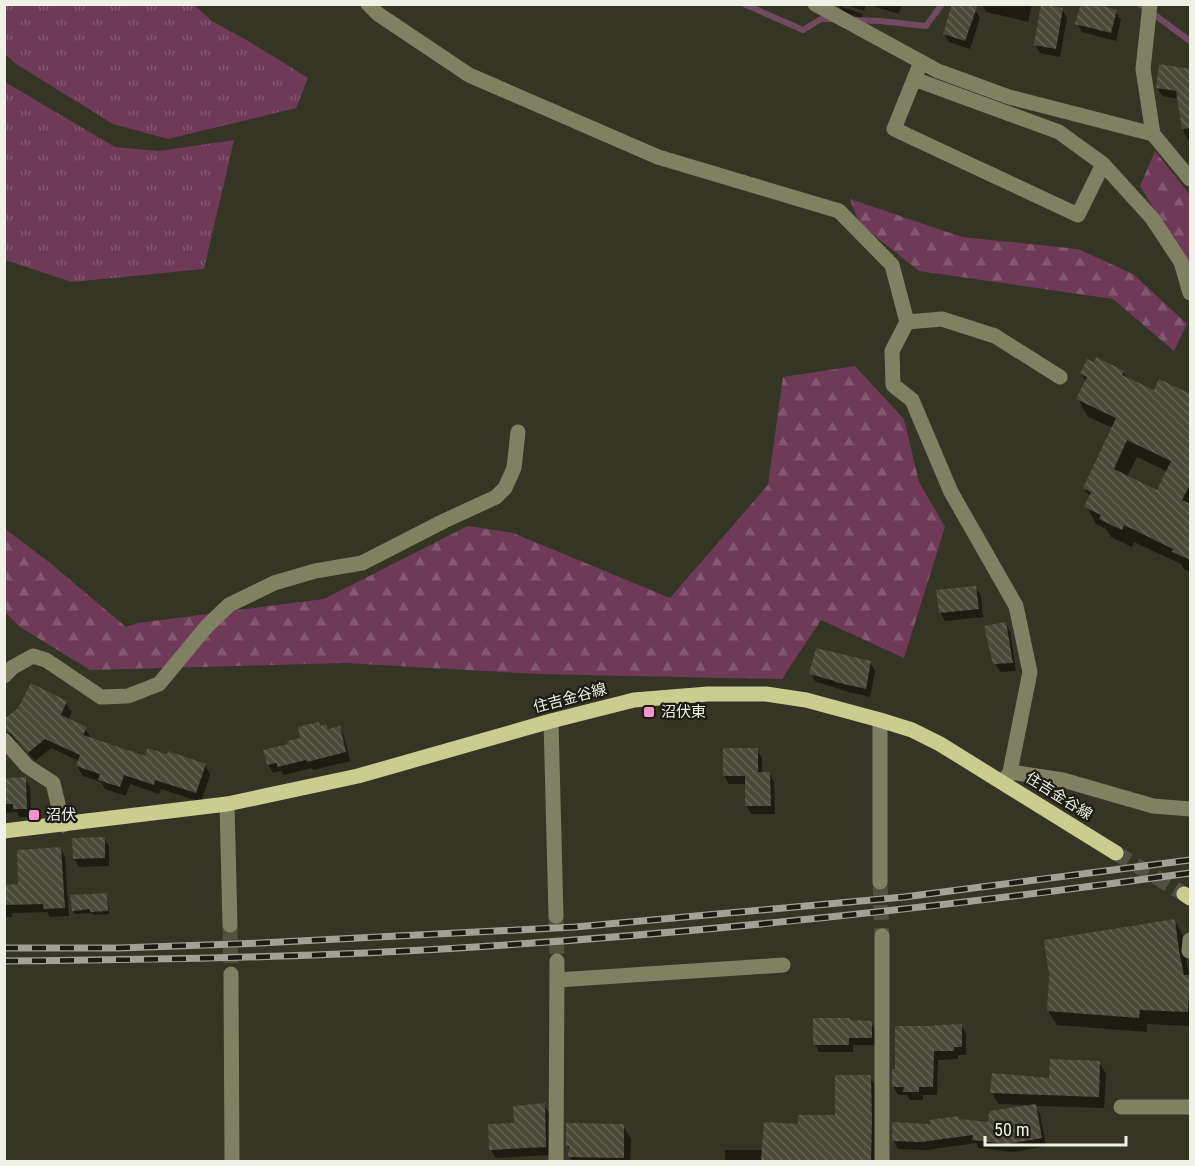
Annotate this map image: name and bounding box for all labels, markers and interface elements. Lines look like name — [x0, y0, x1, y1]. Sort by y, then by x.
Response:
street label: 住吉金谷線 — [531, 680, 609, 716]
place label: 沼伏東 — [661, 703, 706, 721]
marker: 沼伏東 — [642, 705, 656, 719]
street label: 住吉金谷線 — [1022, 768, 1096, 824]
place label: 沼伏 — [46, 806, 76, 824]
marker: 沼伏 — [27, 808, 41, 822]
scale bar — [985, 1109, 1126, 1147]
text: 50 m — [994, 1119, 1029, 1140]

